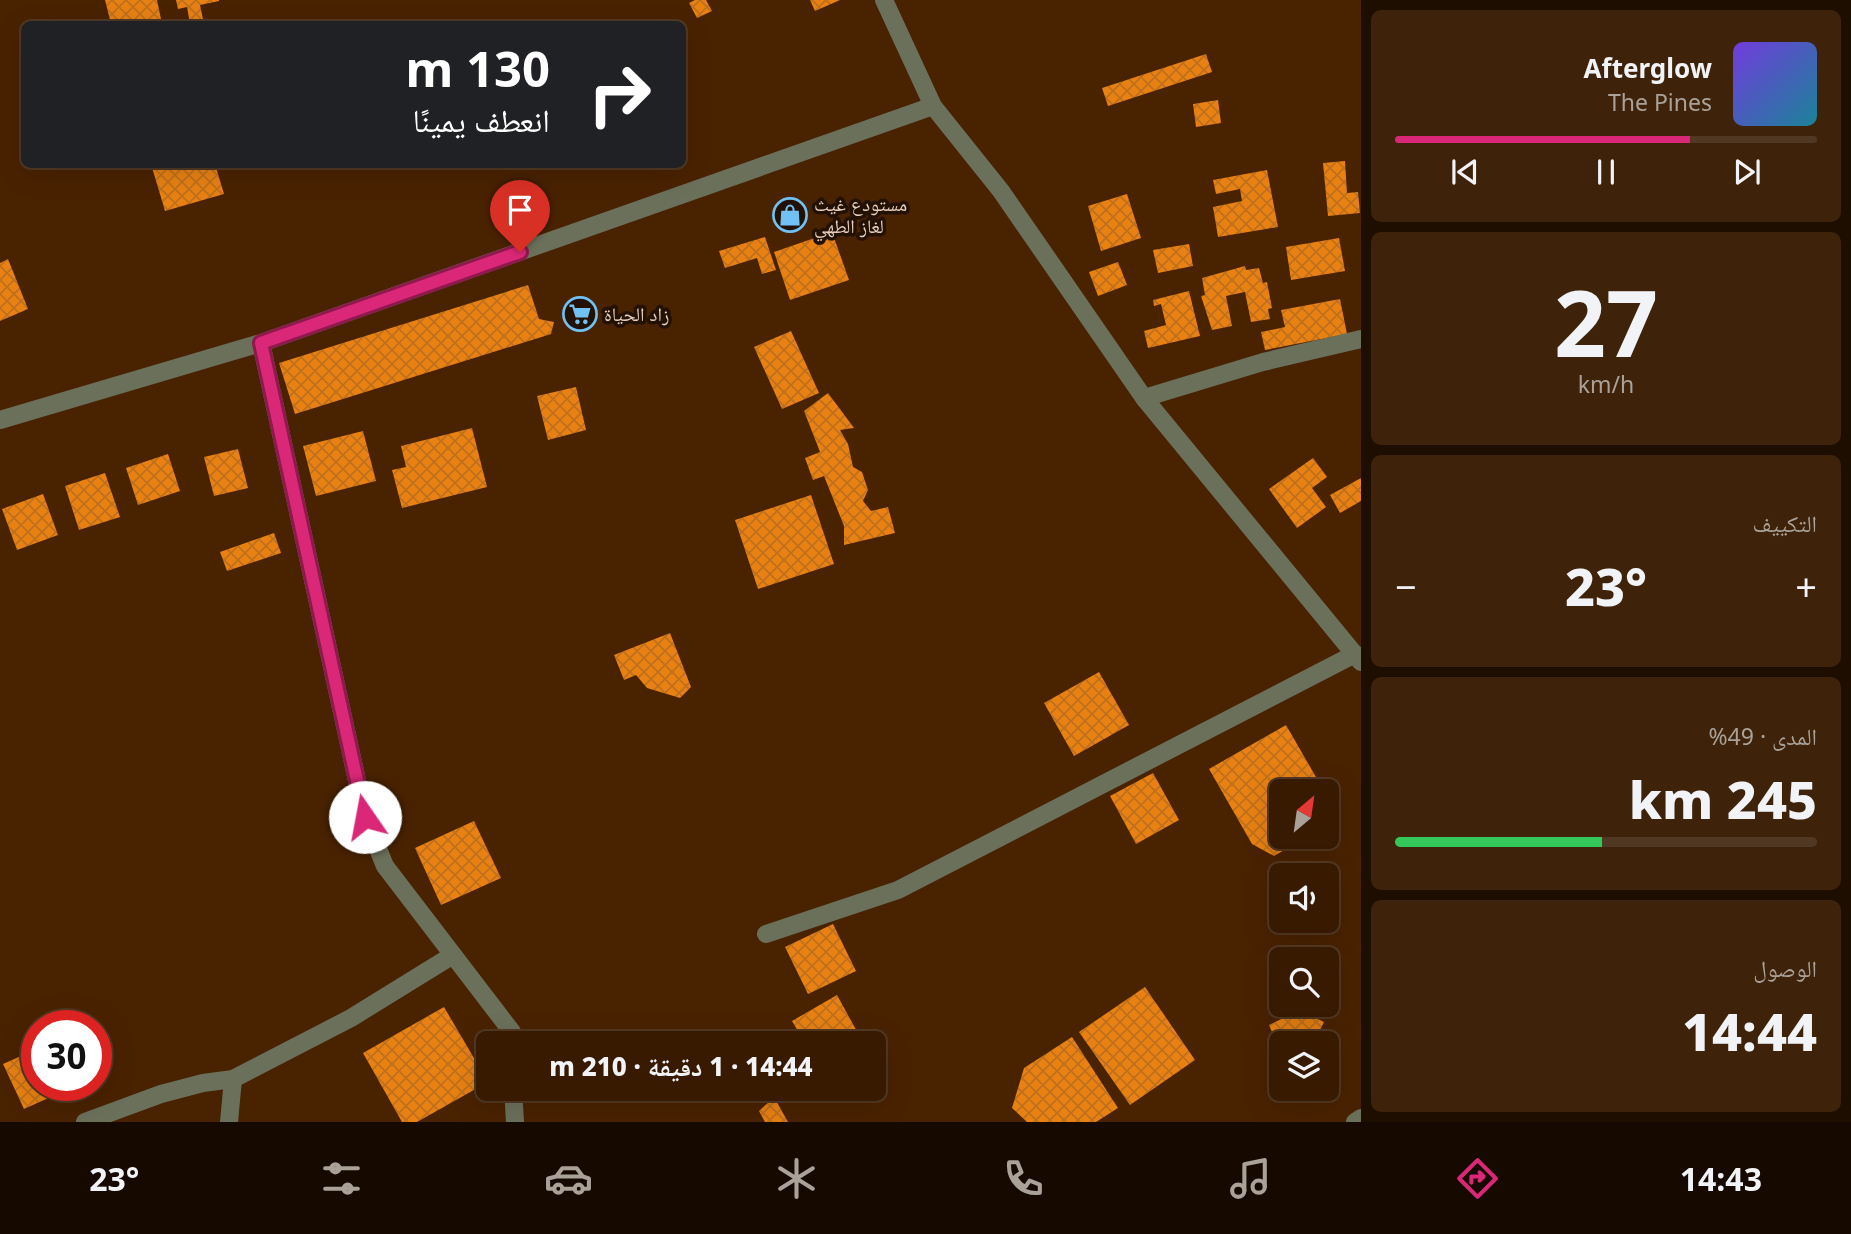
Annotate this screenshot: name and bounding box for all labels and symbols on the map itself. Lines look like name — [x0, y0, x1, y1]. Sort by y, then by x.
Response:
pin — [490, 180, 550, 252]
place label: مستودع غيث لغاز الطهي — [814, 191, 907, 242]
shop icon: مستودع غيث لغاز الطهي — [771, 196, 809, 234]
supermarket icon: زاد الحياة — [561, 295, 599, 333]
place label: زاد الحياة — [604, 301, 669, 327]
north arrow — [1269, 779, 1339, 849]
position arrow — [328, 780, 402, 854]
speed limit sign: 30 — [21, 1010, 112, 1101]

